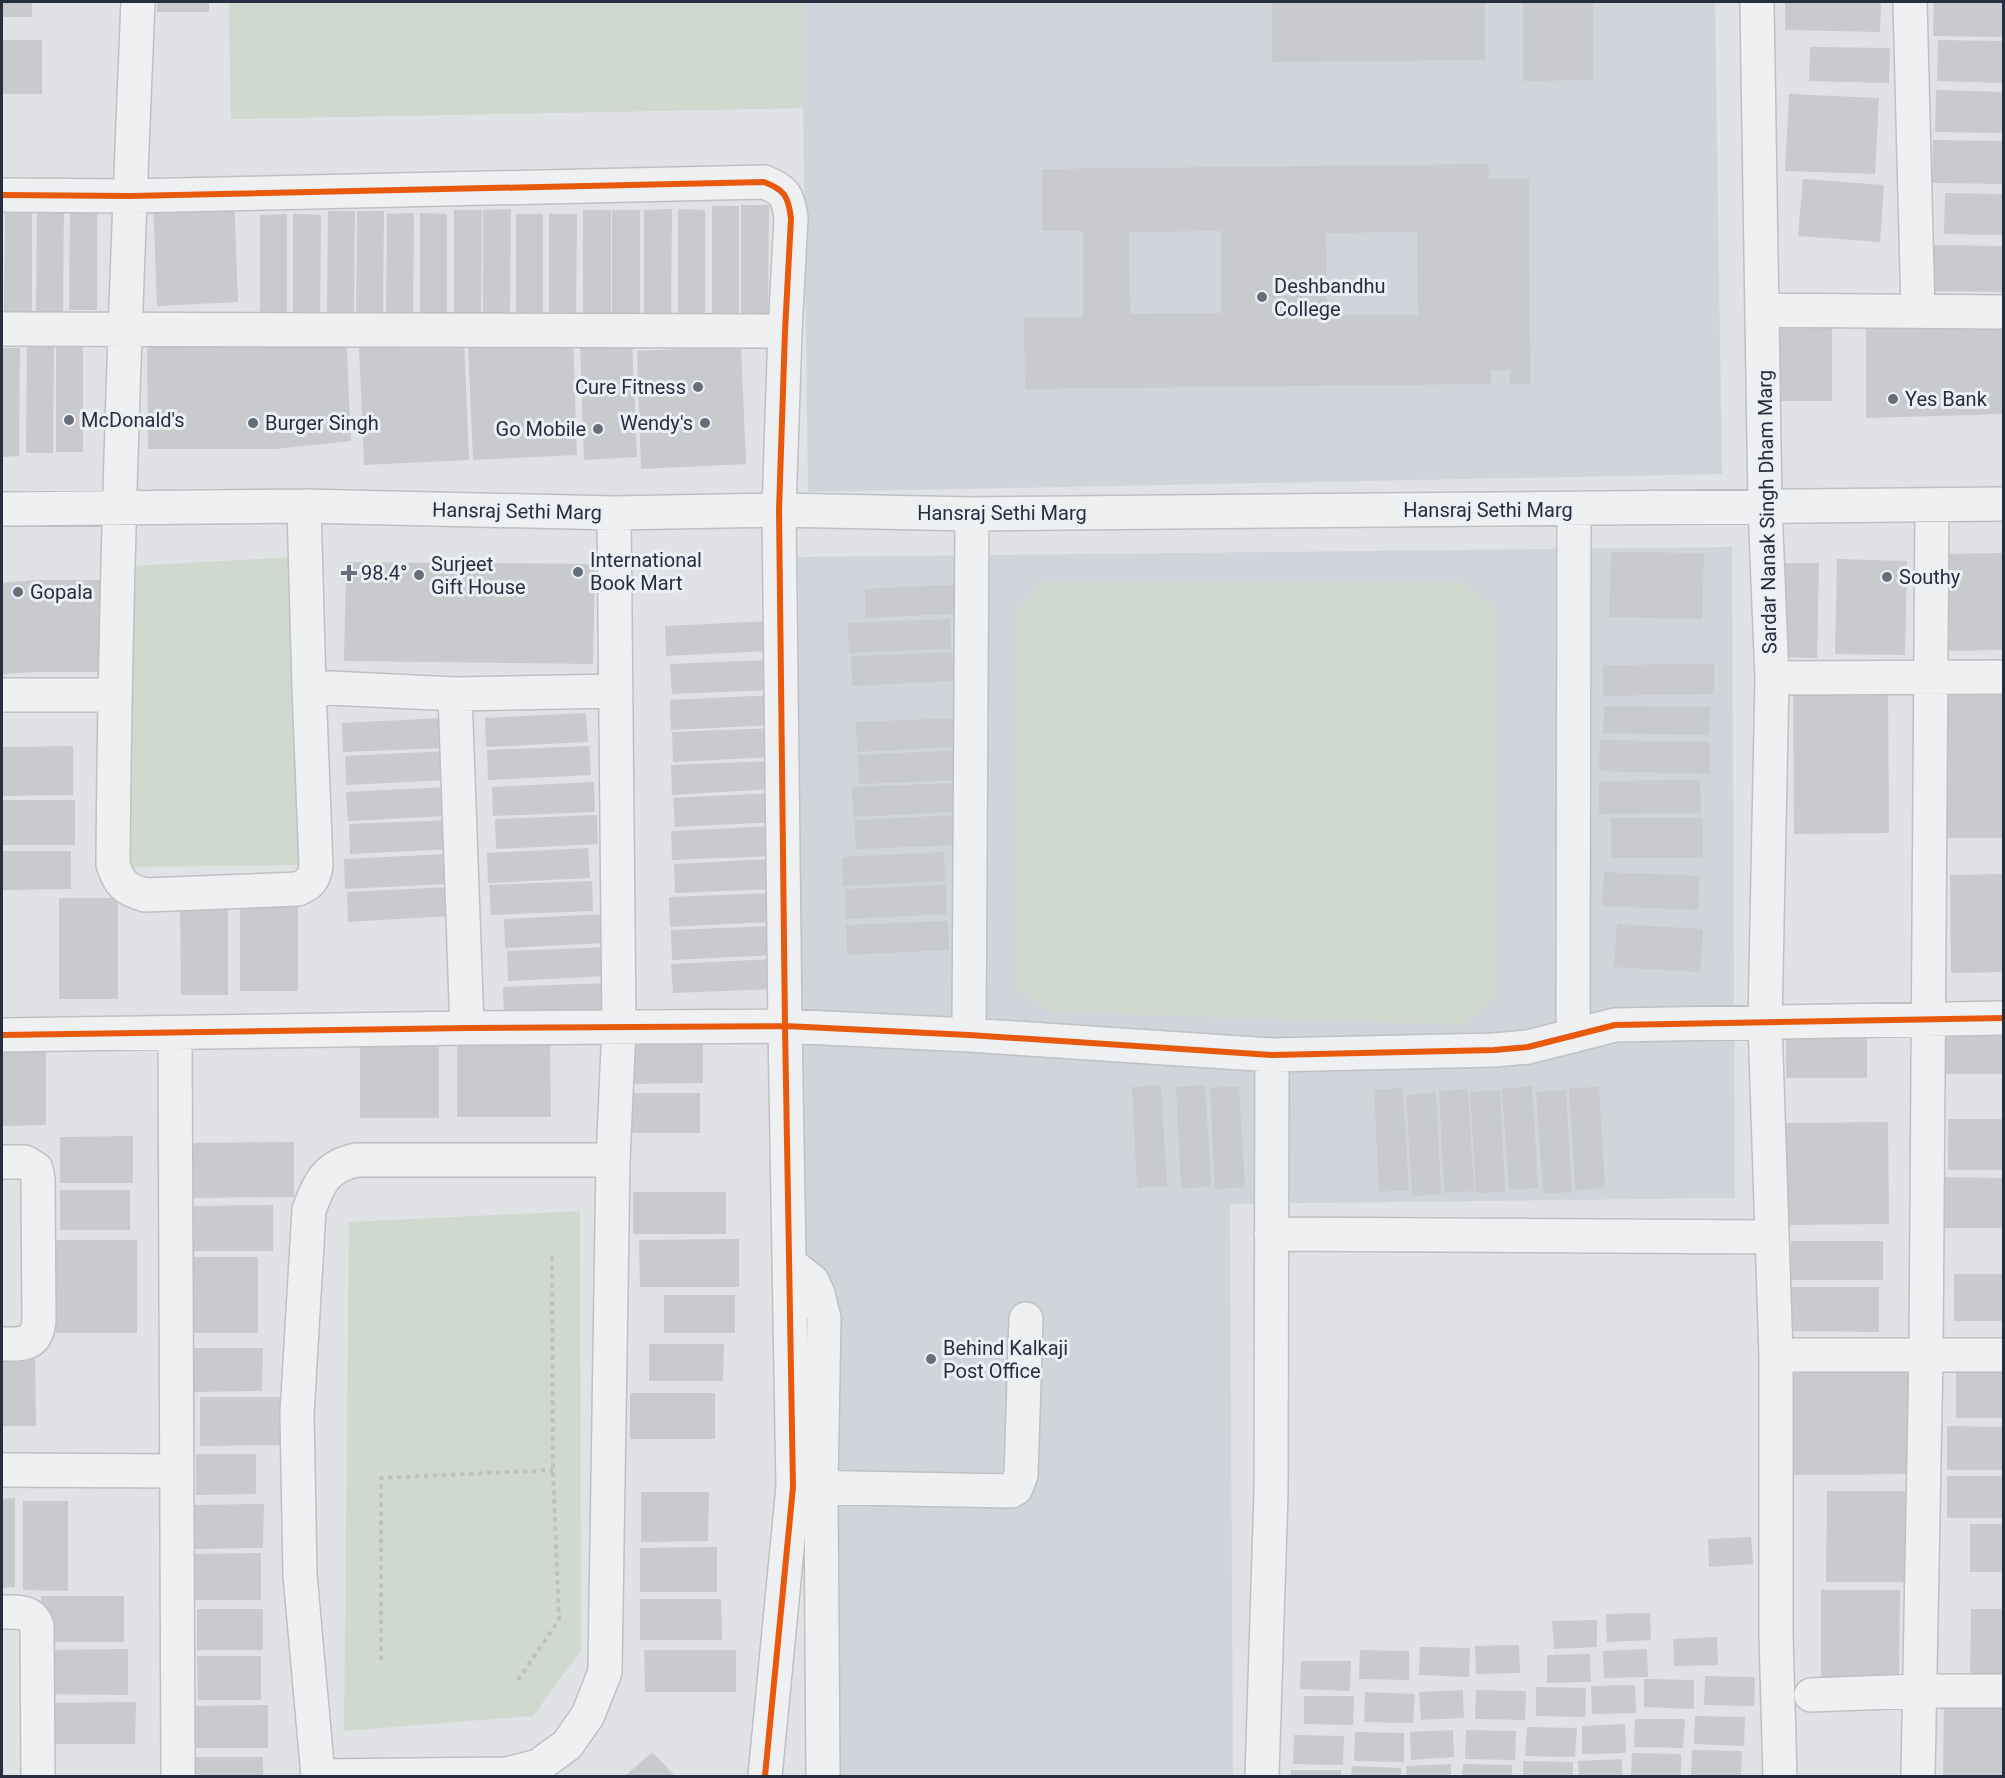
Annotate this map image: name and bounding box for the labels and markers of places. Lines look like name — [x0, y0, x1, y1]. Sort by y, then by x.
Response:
place label: Deshbandhu College — [1274, 274, 1386, 321]
marker: Deshbandhu College — [1255, 290, 1269, 304]
place label: Cure Fitness — [575, 375, 686, 399]
marker: Cure Fitness — [691, 380, 705, 394]
place label: Yes Bank — [1905, 387, 1988, 411]
marker: Yes Bank — [1886, 392, 1900, 406]
place label: McDonald's — [81, 408, 185, 432]
place label: Burger Singh — [265, 411, 379, 435]
place label: Wendy's — [620, 411, 693, 435]
marker: McDonald's — [62, 413, 76, 427]
marker: Burger Singh — [246, 416, 260, 430]
marker: Wendy's — [698, 416, 712, 430]
place label: Go Mobile — [496, 417, 586, 441]
marker: Go Mobile — [591, 422, 605, 436]
place label: International Book Mart — [590, 548, 702, 595]
place label: Surjeet Gift House — [431, 552, 526, 599]
place label: 98.4° — [361, 561, 407, 585]
marker: International Book Mart — [571, 565, 585, 579]
place label: Southy — [1899, 565, 1961, 589]
marker: 98.4° — [342, 566, 356, 580]
marker: Surjeet Gift House — [412, 568, 426, 582]
marker: Southy — [1880, 570, 1894, 584]
place label: Gopala — [30, 580, 93, 604]
marker: Gopala — [11, 585, 25, 599]
place label: Behind Kalkaji Post Office — [943, 1336, 1068, 1383]
marker: Behind Kalkaji Post Office — [924, 1352, 938, 1366]

